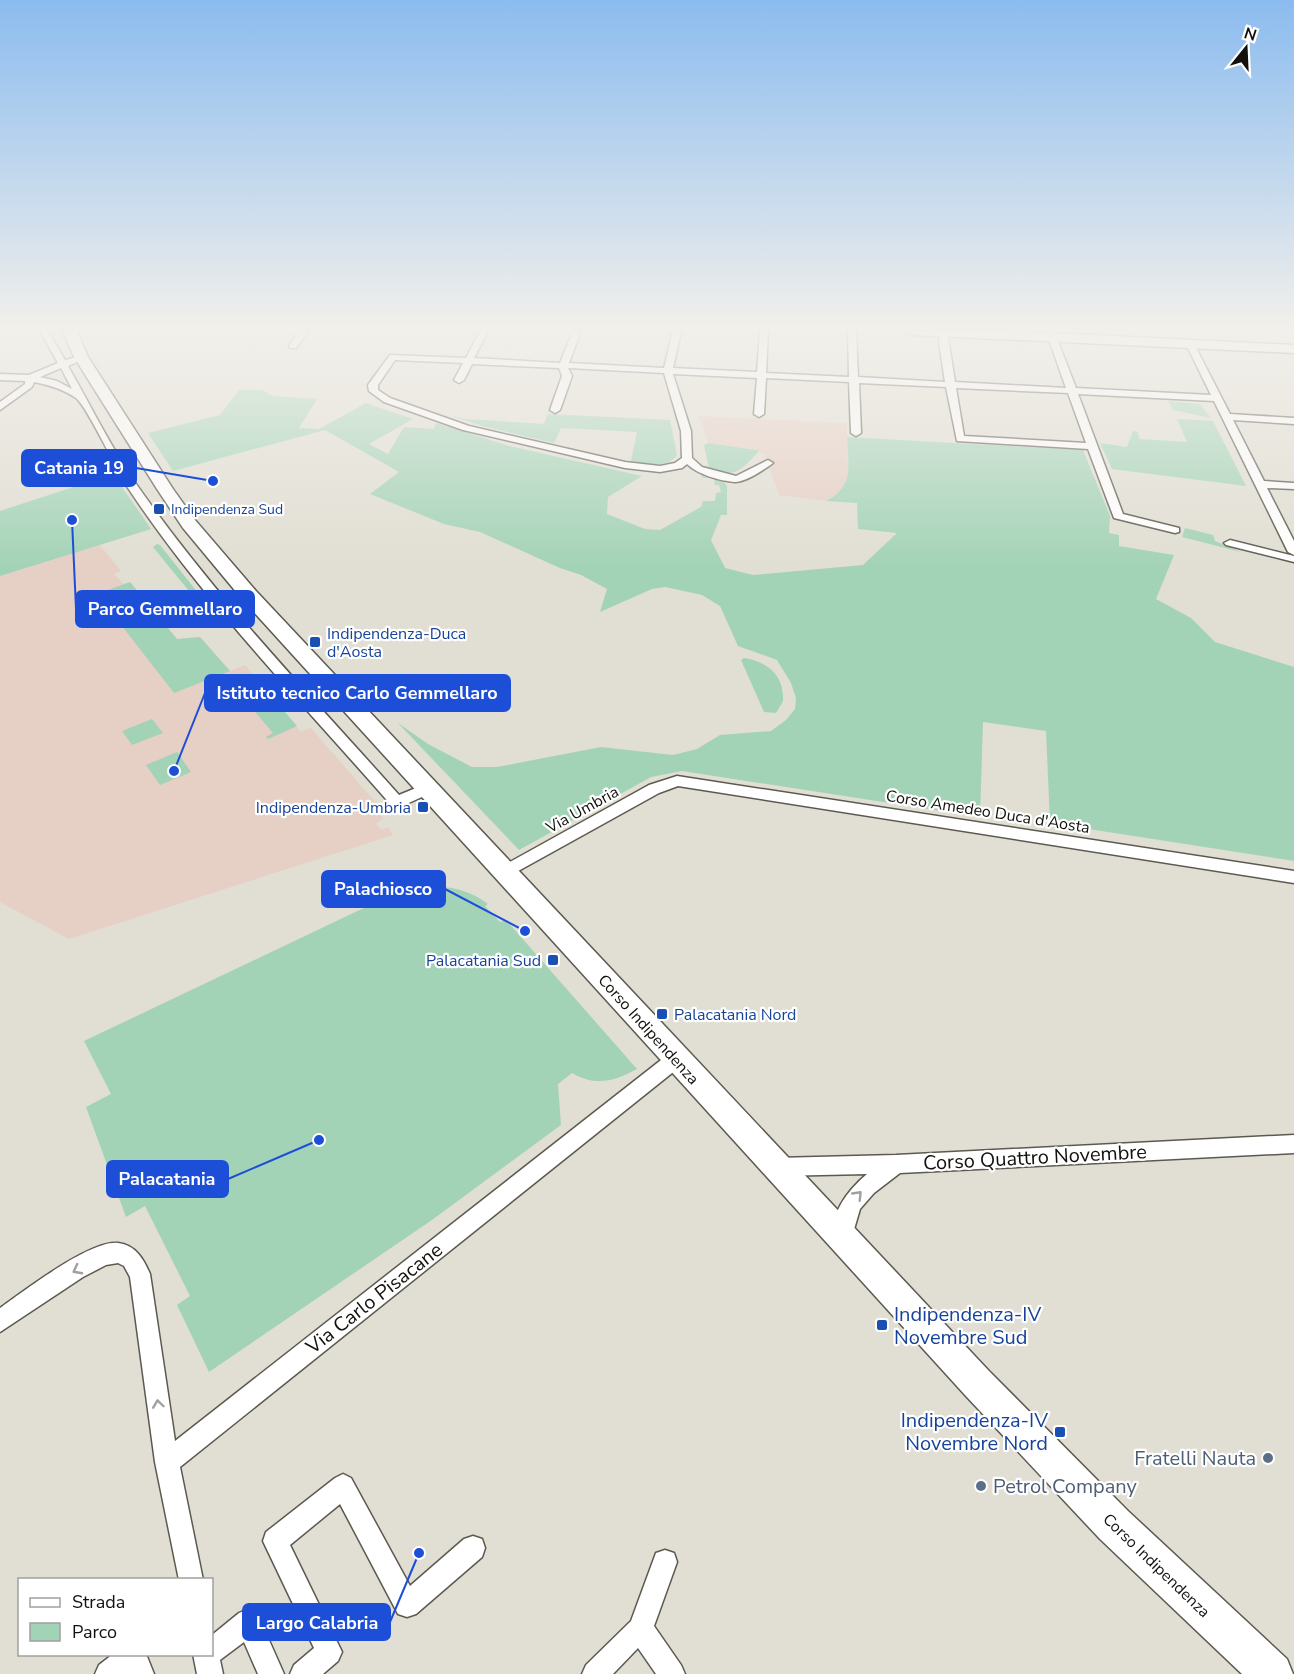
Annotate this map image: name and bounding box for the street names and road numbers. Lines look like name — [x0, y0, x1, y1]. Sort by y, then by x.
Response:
street label: Via Umbria — [541, 781, 623, 839]
street label: Corso Amedeo Duca d'Aosta — [884, 785, 1091, 839]
street label: Corso Indipendenza — [593, 970, 704, 1090]
street label: Corso Quattro Novembre — [922, 1138, 1148, 1177]
street label: Via Carlo Pisacane — [300, 1237, 448, 1361]
street label: Corso Indipendenza — [1098, 1509, 1215, 1623]

